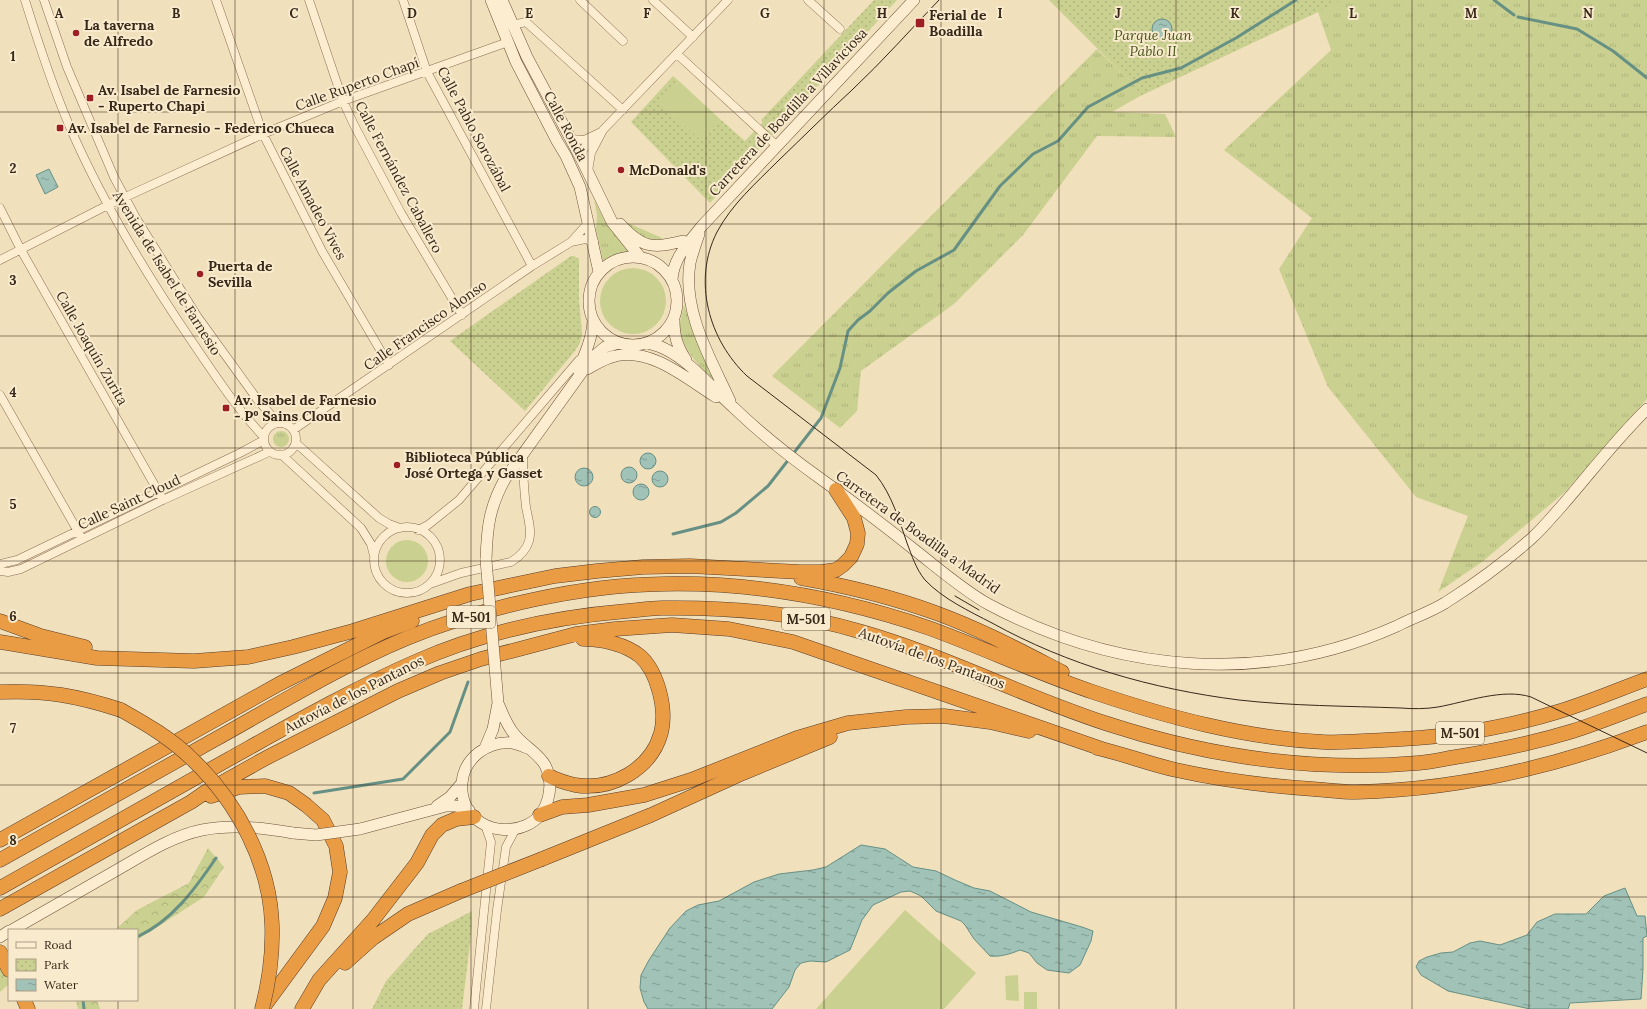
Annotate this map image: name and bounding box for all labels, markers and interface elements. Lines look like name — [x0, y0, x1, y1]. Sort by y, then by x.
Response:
text: A — [55, 5, 64, 22]
text: B — [172, 5, 181, 22]
text: C — [290, 5, 299, 22]
text: D — [407, 5, 417, 22]
text: E — [525, 5, 533, 22]
text: F — [643, 5, 651, 22]
text: G — [760, 5, 770, 22]
text: H — [877, 5, 887, 22]
text: I — [997, 5, 1003, 22]
text: J — [1115, 5, 1121, 22]
text: K — [1230, 5, 1240, 22]
text: L — [1349, 5, 1357, 22]
text: M — [1465, 5, 1478, 22]
text: N — [1583, 5, 1593, 22]
place label: Ferial de Boadilla — [929, 6, 987, 40]
place label: La taverna de Alfredo — [84, 16, 155, 50]
marker: Ferial de Boadilla — [914, 17, 926, 29]
street label: Carretera de Boadilla a Villaviciosa — [705, 24, 871, 200]
park label: Parque Juan Pablo II — [1114, 26, 1192, 60]
marker: La taverna de Alfredo — [71, 28, 81, 38]
text: 1 — [10, 48, 16, 65]
street label: Calle Ruperto Chapí — [293, 53, 421, 115]
street label: Calle Pablo Sorozábal — [433, 63, 515, 195]
place label: Av. Isabel de Farnesio - Ruperto Chapi — [98, 81, 240, 115]
street label: Calle Ronda — [540, 88, 592, 164]
marker: Av. Isabel de Farnesio - Ruperto Chapi — [85, 93, 95, 103]
street label: Calle Fernández Caballero — [351, 98, 447, 256]
place label: Av. Isabel de Farnesio - Federico Chueca — [68, 119, 335, 137]
marker: Av. Isabel de Farnesio - Federico Chueca — [55, 123, 65, 133]
street label: Calle Amadeo Vives — [275, 143, 351, 263]
text: 2 — [10, 160, 17, 177]
place label: McDonald's — [629, 161, 706, 179]
marker: McDonald's — [616, 165, 626, 175]
street label: Avenida de Isabel de Farnesio — [108, 187, 225, 359]
place label: Puerta de Sevilla — [208, 257, 273, 291]
marker: Puerta de Sevilla — [195, 269, 205, 279]
text: 3 — [9, 272, 17, 289]
street label: Calle Francisco Alonso — [360, 276, 490, 374]
street label: Calle Joaquín Zurita — [52, 288, 132, 408]
text: 4 — [9, 384, 17, 401]
place label: Av. Isabel de Farnesio - Pº Sains Cloud — [234, 391, 376, 425]
marker: Av. Isabel de Farnesio - Pº Sains Cloud — [221, 403, 231, 413]
place label: Biblioteca Pública José Ortega y Gasset — [405, 448, 543, 482]
marker: Biblioteca Pública José Ortega y Gasset — [392, 460, 402, 470]
street label: Carretera de Boadilla a Madrid — [832, 466, 1004, 598]
street label: Calle Saint Cloud — [75, 470, 183, 534]
text: 5 — [9, 496, 17, 513]
road number: M-501 — [447, 606, 495, 628]
text: 6 — [9, 608, 17, 625]
road number: M-501 — [782, 608, 830, 630]
street label: Autovía de los Pantanos — [856, 623, 1008, 693]
street label: Autovía de los Pantanos — [280, 651, 427, 737]
text: 7 — [10, 720, 16, 737]
road number: M-501 — [1436, 722, 1484, 744]
text: 8 — [9, 832, 17, 849]
legend — [8, 929, 138, 1001]
text: Road — [44, 937, 72, 952]
text: Park — [44, 957, 70, 972]
text: Water — [44, 977, 79, 992]

